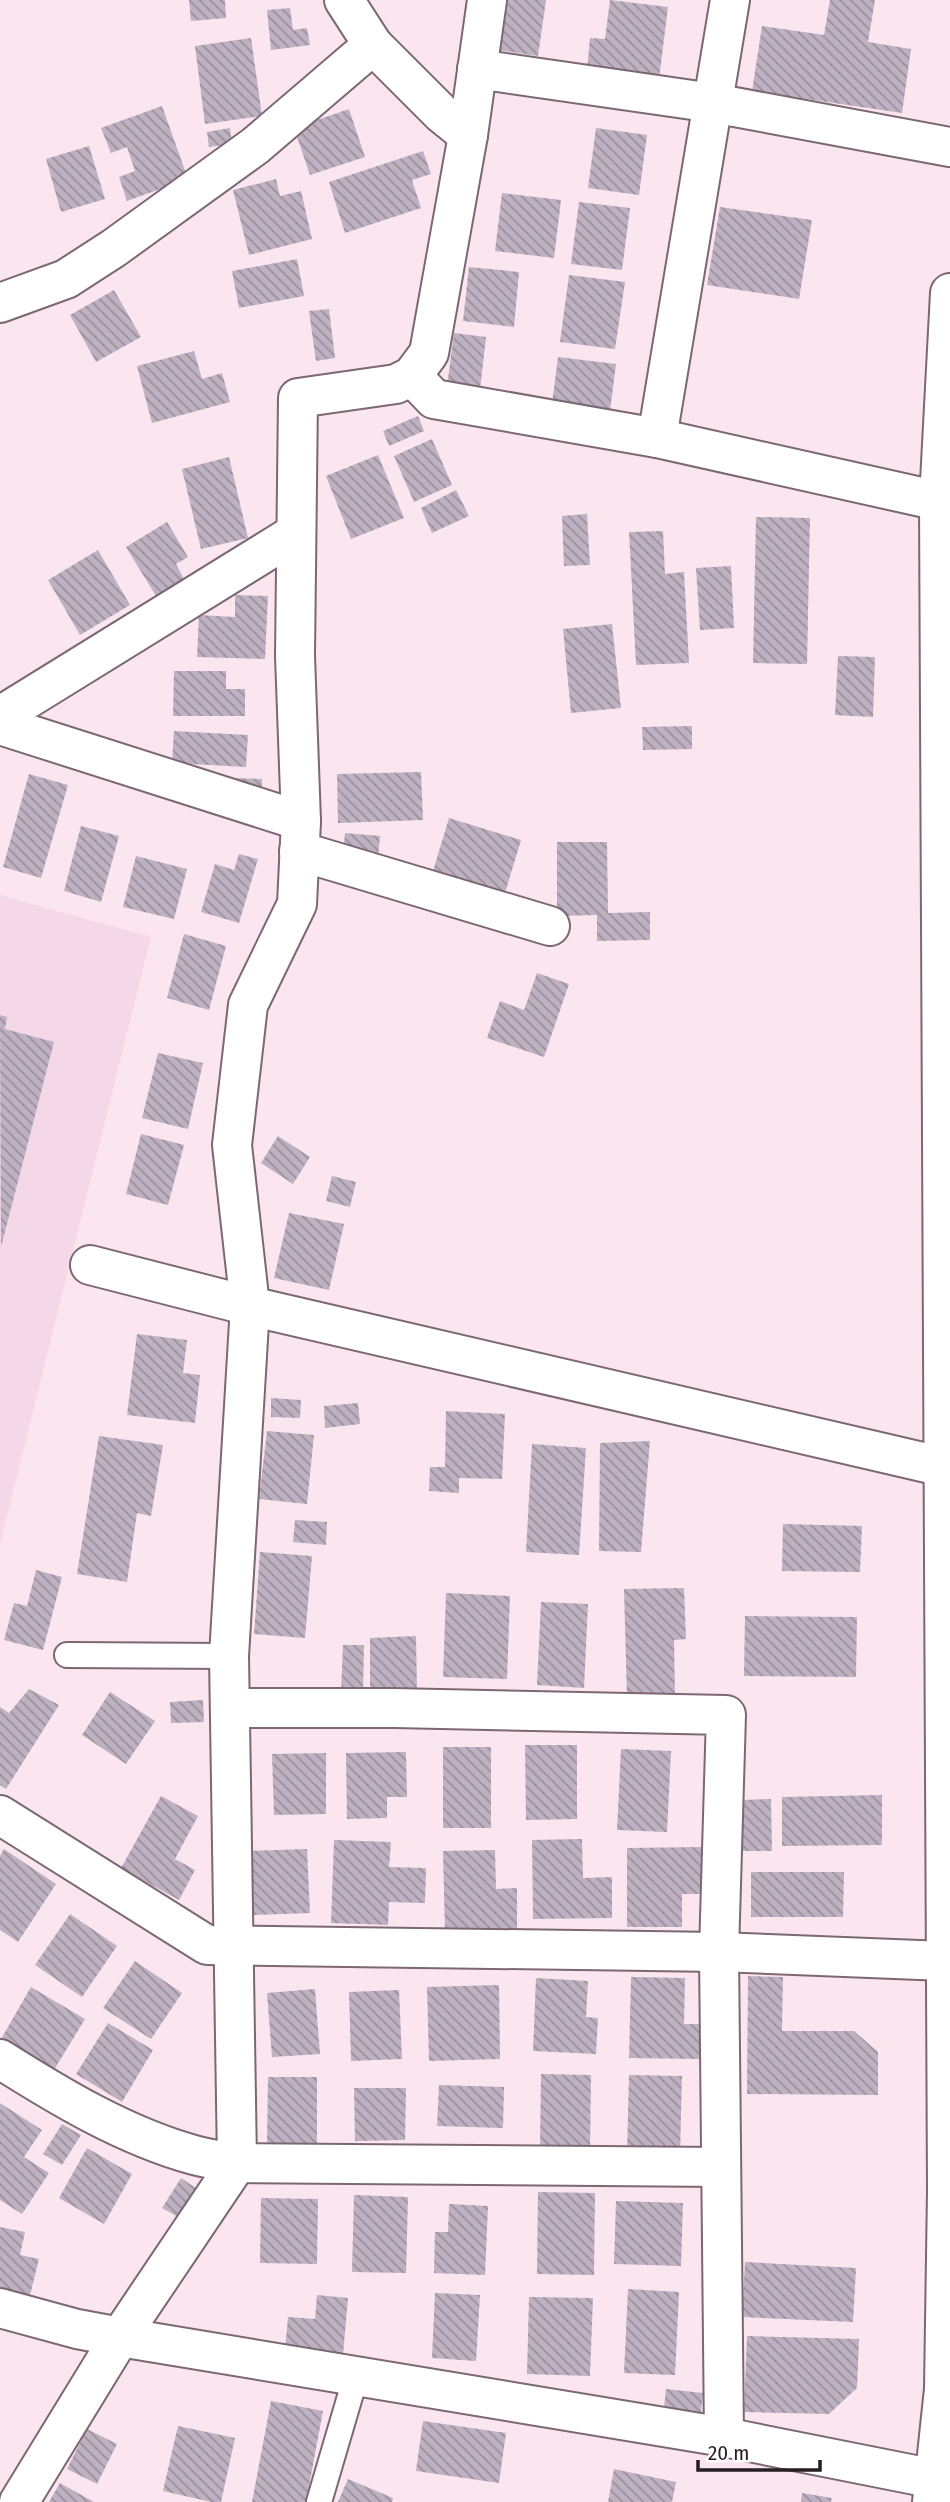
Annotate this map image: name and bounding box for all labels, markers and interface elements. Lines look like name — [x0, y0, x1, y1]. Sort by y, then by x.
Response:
scale bar — [698, 2428, 820, 2472]
text: 20 m — [708, 2440, 749, 2466]

